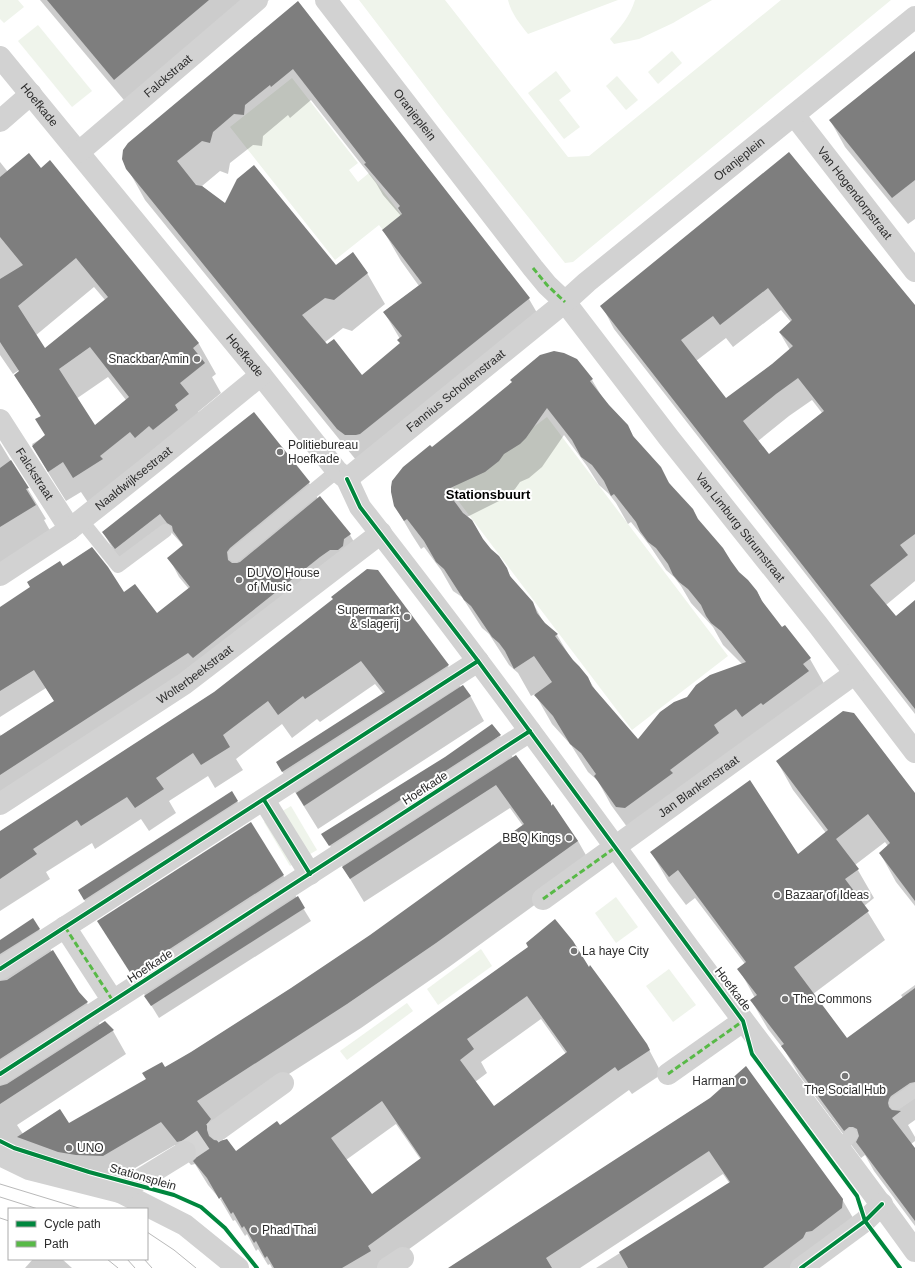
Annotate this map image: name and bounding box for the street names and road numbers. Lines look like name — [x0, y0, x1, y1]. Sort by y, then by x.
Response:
street label: Falckstraat — [141, 51, 195, 100]
street label: Hoefkade — [18, 81, 61, 129]
street label: Oranjeplein — [390, 86, 439, 143]
street label: Oranjeplein — [711, 134, 767, 184]
street label: Van Hogendorpstraat — [814, 144, 895, 243]
street label: Hoefkade — [223, 331, 267, 380]
street label: Fannius Scholtenstraat — [404, 346, 508, 435]
street label: Naaldwijksestraat — [92, 443, 175, 513]
street label: Falckstraat — [13, 445, 57, 503]
street label: Van Limburg Stirumstraat — [693, 470, 788, 585]
street label: Wolterbeekstraat — [154, 642, 236, 707]
street label: Jan Blankenstraat — [655, 752, 742, 820]
street label: Hoefkade — [400, 768, 451, 808]
street label: Hoefkade — [125, 946, 176, 986]
street label: Hoefkade — [712, 964, 754, 1014]
street label: Stationsplein — [108, 1161, 178, 1193]

